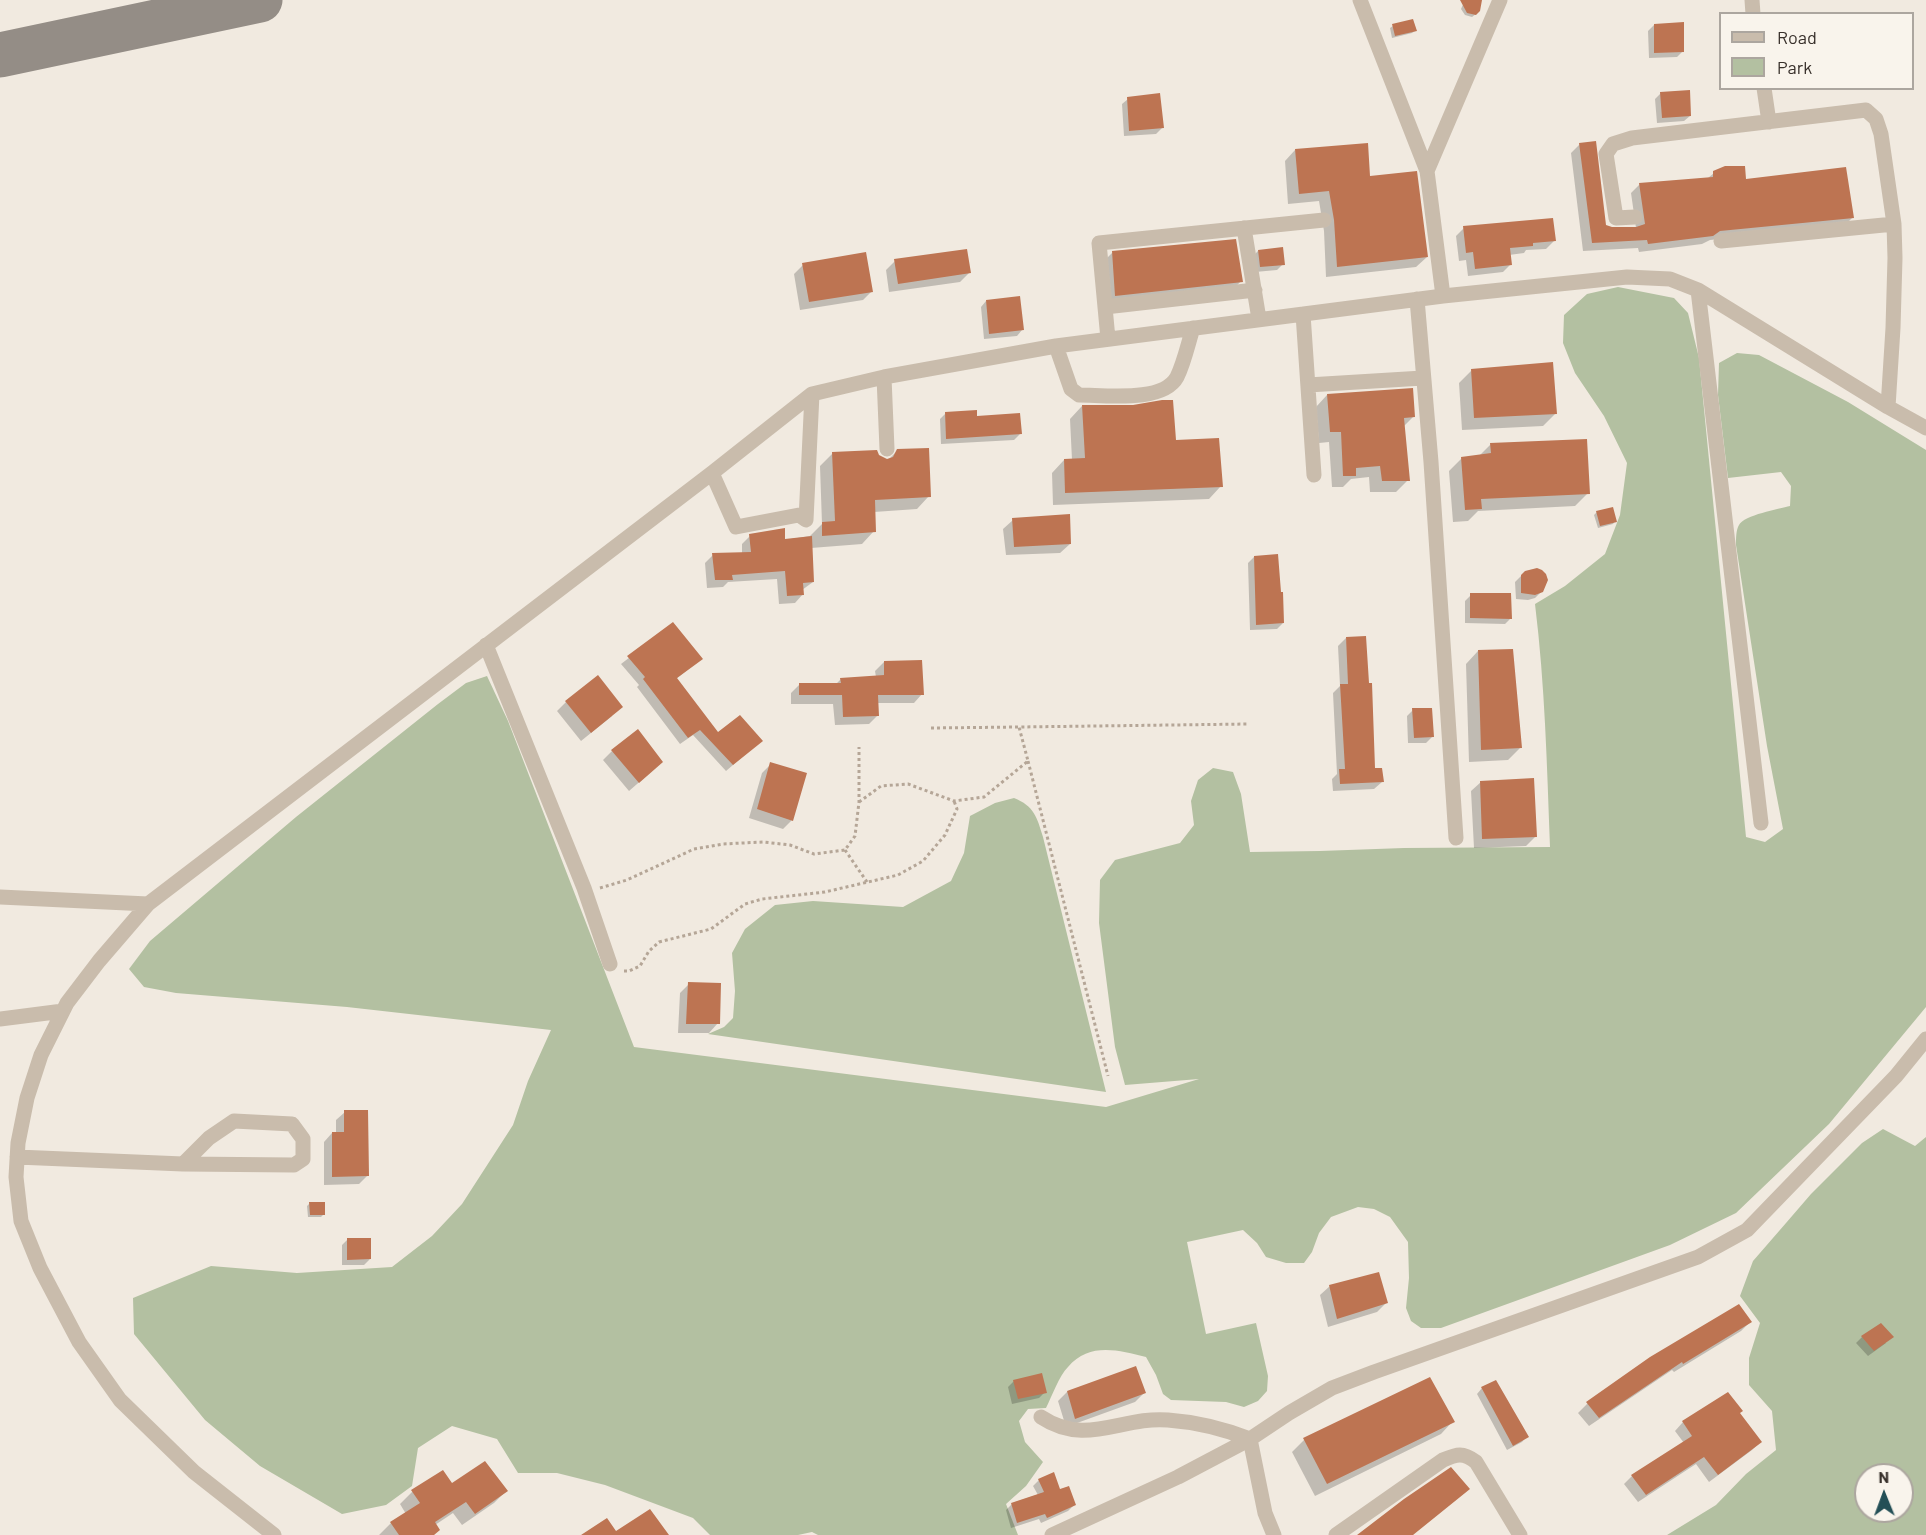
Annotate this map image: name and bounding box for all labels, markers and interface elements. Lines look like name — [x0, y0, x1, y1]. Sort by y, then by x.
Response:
legend — [1719, 12, 1914, 90]
text: Road — [1777, 26, 1817, 48]
text: Park — [1777, 56, 1812, 78]
north arrow — [1854, 1463, 1914, 1523]
text: N — [1878, 1467, 1889, 1486]

